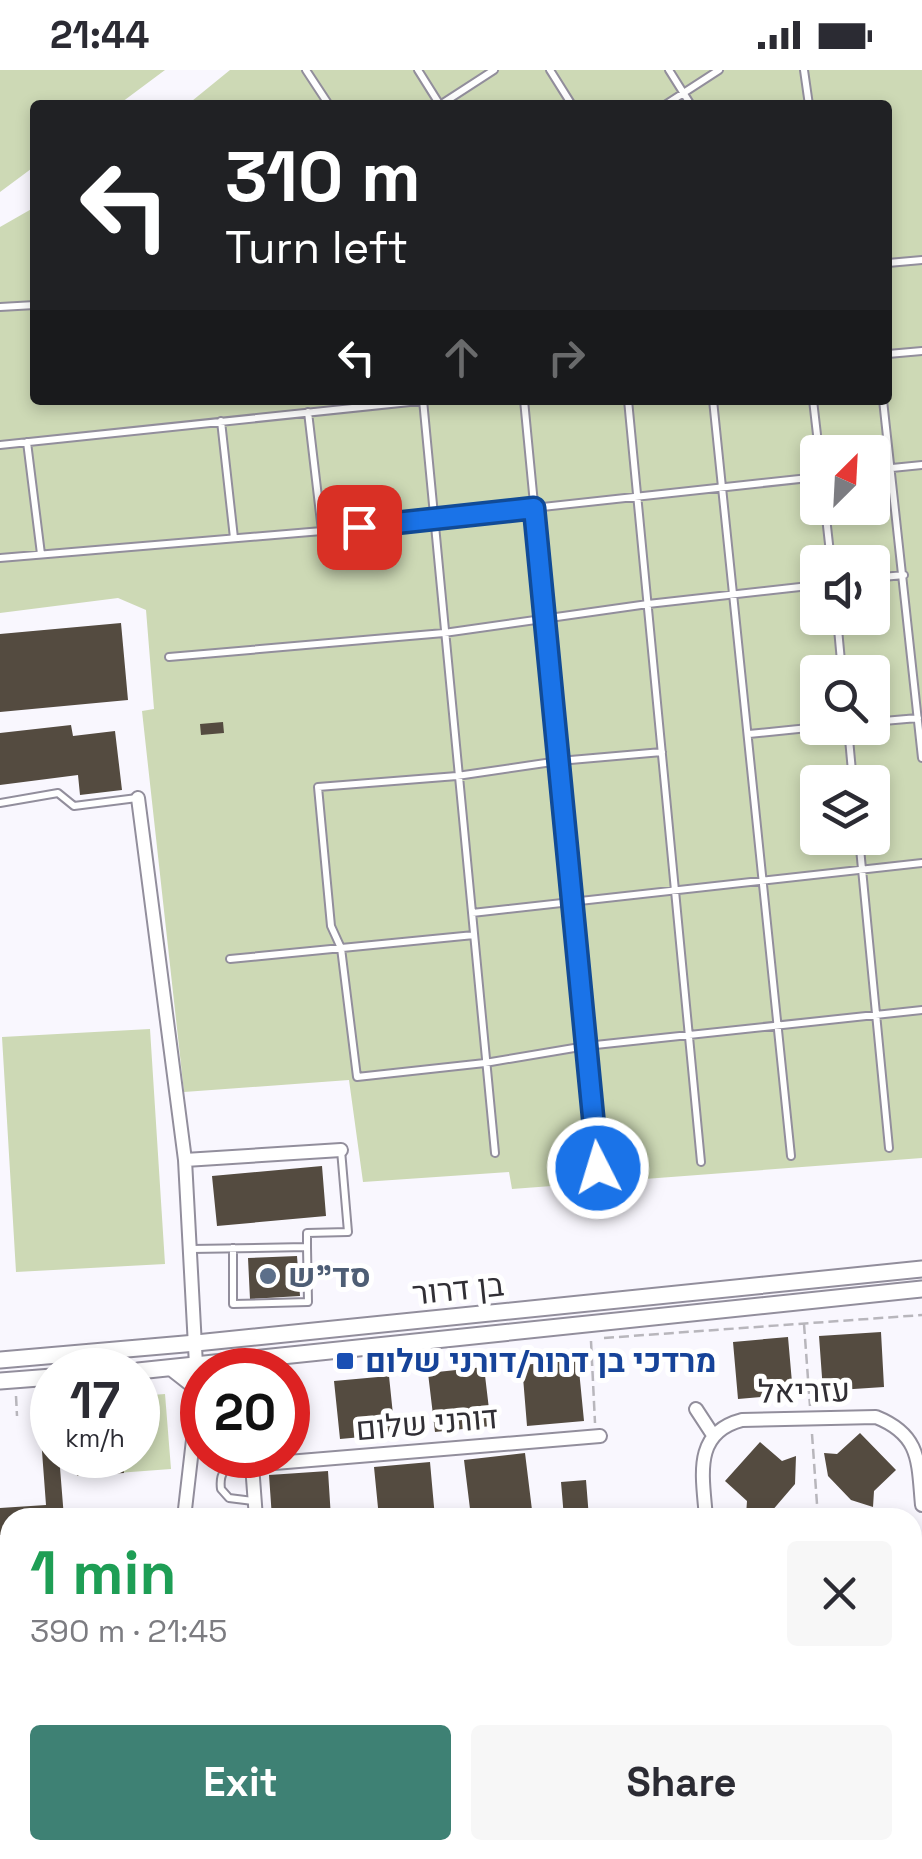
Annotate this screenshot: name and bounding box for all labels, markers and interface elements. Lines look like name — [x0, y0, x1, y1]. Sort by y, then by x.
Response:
text: 21:44 — [50, 11, 149, 59]
text: 310 m — [225, 132, 421, 221]
icon: left — [60, 140, 190, 270]
text: Turn left — [225, 219, 408, 276]
icon: left — [329, 330, 384, 385]
icon: ahead — [434, 330, 489, 385]
icon: right — [539, 330, 594, 385]
north arrow — [800, 435, 890, 525]
map controls — [800, 435, 890, 855]
pin — [317, 485, 402, 570]
icon: arrive — [332, 500, 387, 555]
button: sound — [800, 545, 890, 635]
button: search — [800, 655, 890, 745]
button: layers — [800, 765, 890, 855]
position arrow — [546, 1116, 650, 1220]
place label: סד"ש — [288, 1256, 371, 1296]
street label: בן דרור — [410, 1264, 506, 1314]
marker: סד"ש — [257, 1265, 279, 1287]
place label: מרדכי בן דרור/דורני שלום — [365, 1341, 716, 1381]
speed limit sign: 20 — [180, 1348, 310, 1478]
marker: מרדכי בן דרור/דורני שלום — [334, 1350, 356, 1372]
text: 17 — [70, 1369, 120, 1433]
street label: עזריאל — [758, 1370, 850, 1412]
street label: דורני שלום — [354, 1397, 500, 1449]
text: km/h — [65, 1422, 125, 1454]
text: 1 min — [30, 1535, 177, 1612]
button: close — [787, 1541, 892, 1646]
text: 390 m · 21:45 — [30, 1611, 228, 1651]
button: Exit — [30, 1725, 451, 1840]
button: Share — [471, 1725, 892, 1840]

